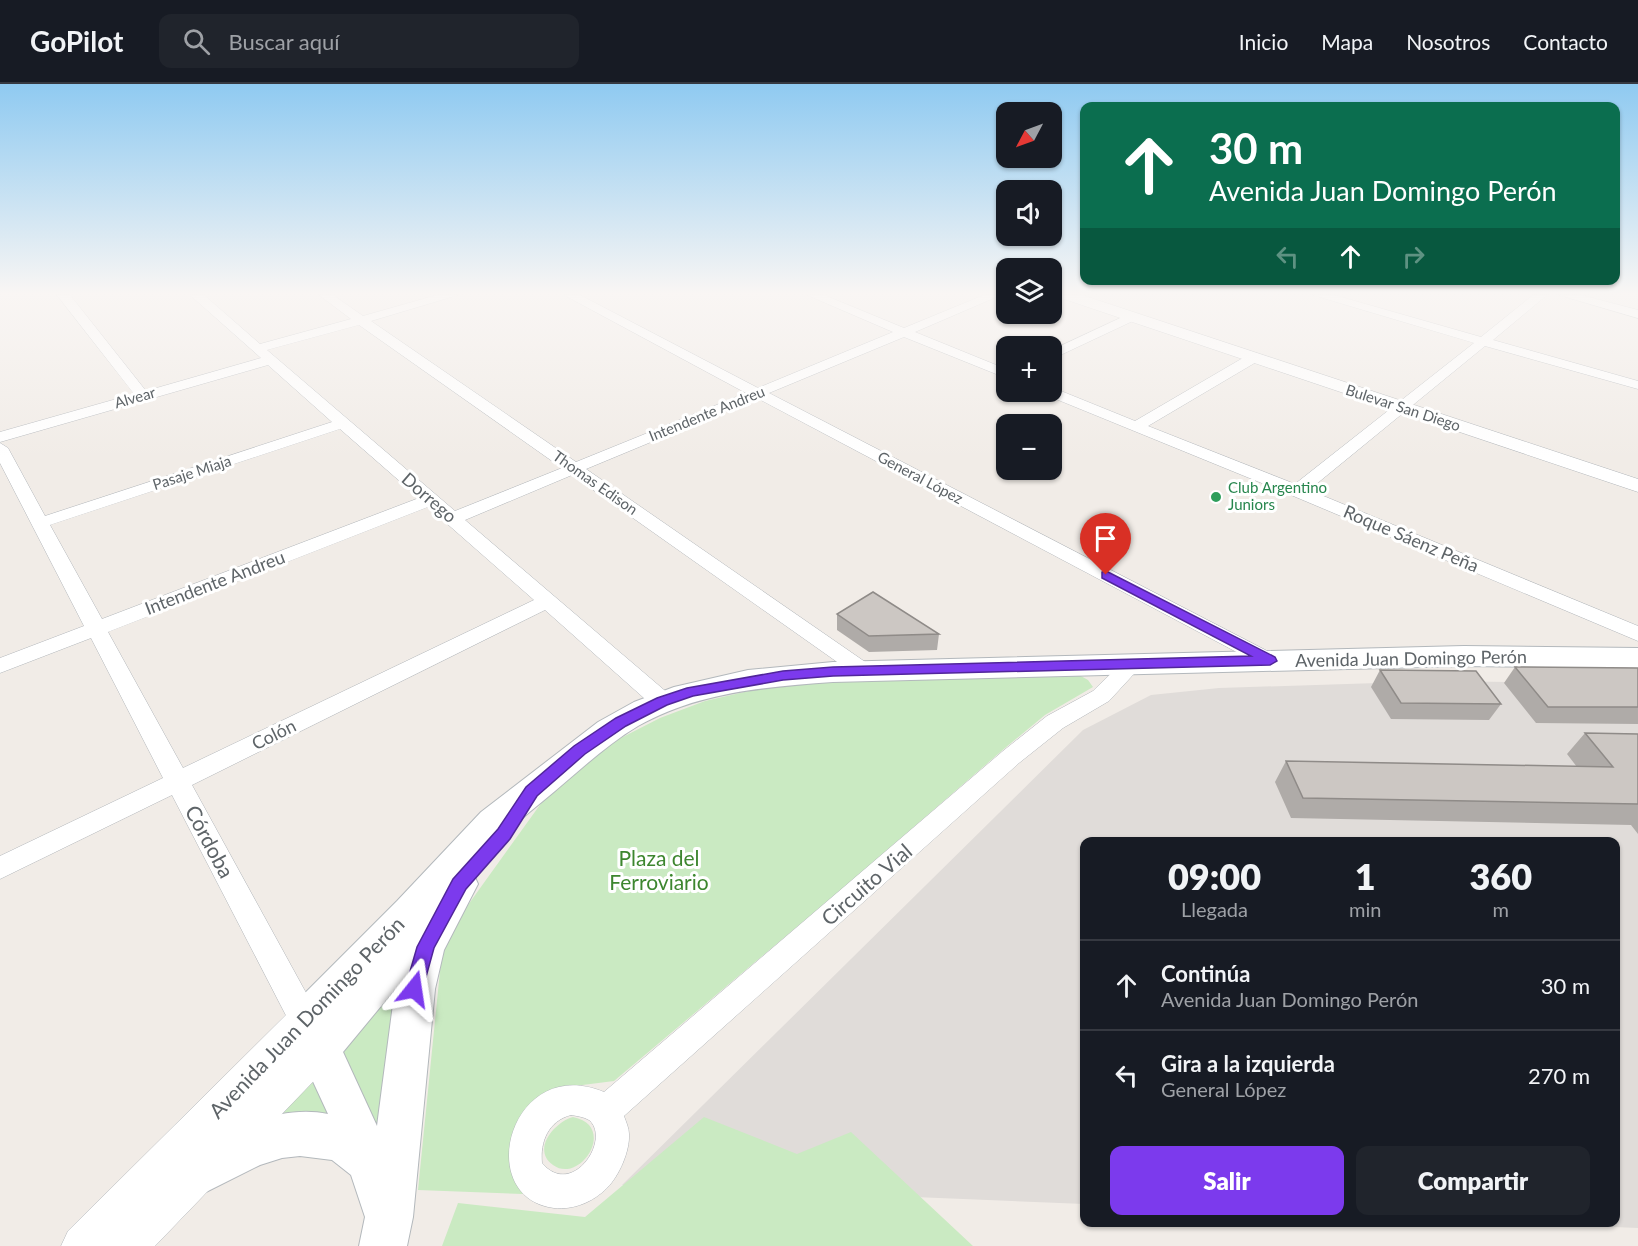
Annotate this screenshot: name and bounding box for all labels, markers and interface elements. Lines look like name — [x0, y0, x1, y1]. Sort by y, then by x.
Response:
search box — [159, 14, 579, 68]
text: GoPilot — [30, 24, 123, 58]
icon: search — [180, 25, 213, 58]
text: Buscar aquí — [228, 28, 340, 55]
text: Inicio — [1239, 29, 1288, 54]
text: Mapa — [1321, 29, 1373, 54]
text: Nosotros — [1406, 29, 1490, 54]
text: Contacto — [1523, 29, 1608, 54]
north arrow — [996, 102, 1062, 168]
map controls — [996, 102, 1062, 480]
text: 30 m — [1209, 123, 1303, 173]
icon: ahead — [1110, 126, 1188, 204]
text: Avenida Juan Domingo Perón — [1209, 174, 1557, 207]
button: sound — [996, 180, 1062, 246]
icon: left — [1271, 240, 1304, 273]
icon: ahead — [1334, 240, 1367, 273]
icon: right — [1397, 240, 1430, 273]
button: layers — [996, 258, 1062, 324]
button: + — [996, 336, 1062, 402]
street label: Bulevar San Diego — [1344, 380, 1463, 434]
street label: Alvear — [112, 382, 158, 411]
street label: Intendente Andreu — [646, 382, 767, 445]
button: − — [996, 414, 1062, 480]
street label: Thomas Edison — [550, 446, 641, 518]
street label: General López — [875, 447, 966, 507]
street label: Pasaje Miaja — [150, 451, 233, 493]
street label: Dorrego — [398, 467, 462, 527]
place label: Club Argentino Juniors — [1228, 478, 1327, 513]
marker: Club Argentino Juniors — [1209, 490, 1223, 504]
street label: Roque Sáenz Peña — [1340, 500, 1482, 577]
pin — [1080, 513, 1131, 575]
icon: arrive — [1089, 522, 1122, 555]
street label: Intendente Andreu — [142, 545, 288, 619]
street label: Avenida Juan Domingo Perón — [1295, 645, 1527, 671]
street label: Colón — [248, 714, 299, 754]
street label: Córdoba — [181, 801, 240, 882]
street label: Circuito Vial — [816, 838, 916, 930]
park label: Plaza del Ferroviario — [609, 845, 709, 894]
text: 09:00 — [1168, 854, 1261, 898]
text: 1 — [1355, 854, 1376, 898]
text: 360 — [1469, 854, 1532, 898]
text: Llegada — [1181, 897, 1248, 921]
text: min — [1349, 897, 1381, 921]
text: m — [1492, 897, 1509, 921]
street label: Avenida Juan Domingo Perón — [203, 911, 409, 1123]
position arrow — [382, 957, 446, 1021]
text: Continúa — [1161, 960, 1250, 987]
icon: ahead — [1110, 969, 1143, 1002]
text: 30 m — [1541, 972, 1590, 999]
text: Avenida Juan Domingo Perón — [1161, 987, 1418, 1011]
text: Gira a la izquierda — [1161, 1050, 1335, 1077]
icon: left — [1110, 1059, 1143, 1092]
text: 270 m — [1528, 1062, 1590, 1089]
text: General López — [1161, 1077, 1286, 1101]
button: Salir — [1110, 1146, 1344, 1215]
button: Compartir — [1356, 1146, 1590, 1215]

